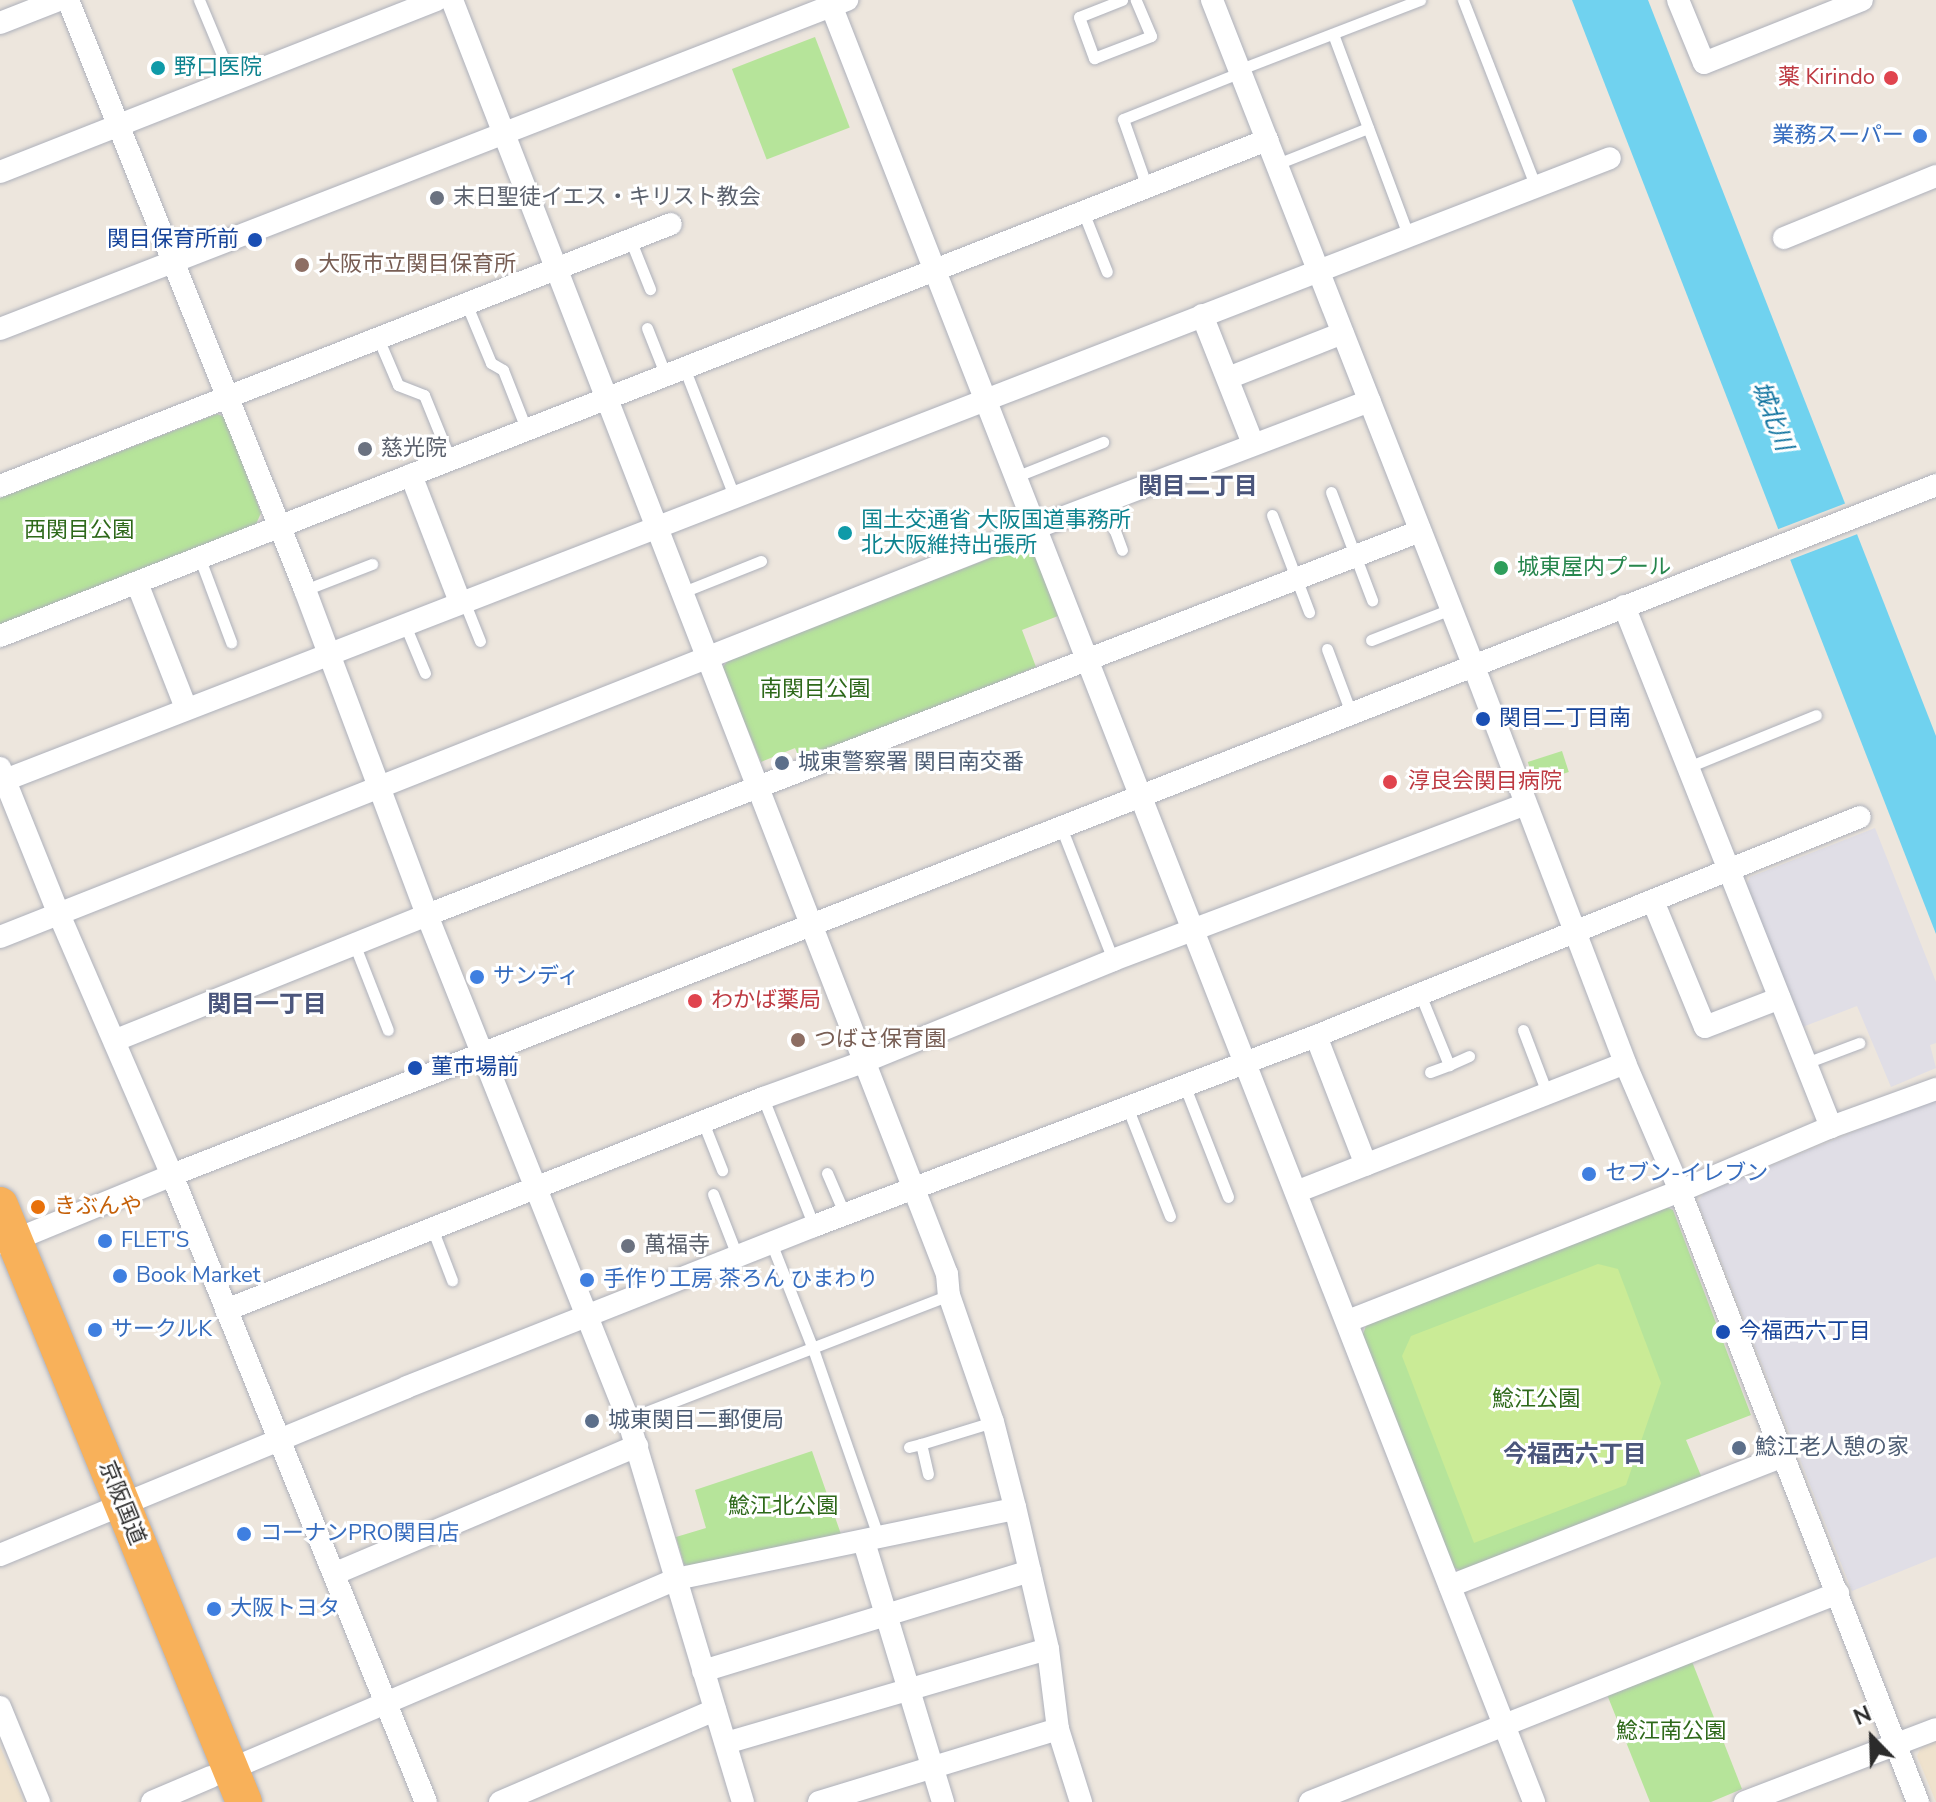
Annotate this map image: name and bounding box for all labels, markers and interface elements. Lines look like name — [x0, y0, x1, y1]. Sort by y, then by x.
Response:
place label: 野口医院 — [174, 55, 262, 81]
marker: 野口医院 — [149, 59, 167, 77]
place label: 薬 Kirindo — [1778, 65, 1875, 91]
marker: 薬 Kirindo — [1882, 69, 1900, 87]
place label: 業務スーパー — [1772, 123, 1904, 149]
marker: 業務スーパー — [1911, 127, 1929, 145]
place label: 末日聖徒イエス・キリスト教会 — [453, 185, 761, 211]
marker: 末日聖徒イエス・キリスト教会 — [428, 189, 446, 207]
place label: 関目保育所前 — [107, 227, 239, 253]
marker: 関目保育所前 — [246, 231, 264, 249]
place label: 大阪市立関目保育所 — [318, 252, 516, 278]
marker: 大阪市立関目保育所 — [293, 256, 311, 274]
water label: 城北川 — [1746, 377, 1798, 455]
place label: 慈光院 — [381, 436, 447, 462]
marker: 慈光院 — [356, 440, 374, 458]
district label: 関目二丁目 — [1138, 473, 1258, 501]
place label: 国土交通省 大阪国道事務所 北大阪維持出張所 — [861, 507, 1131, 558]
park label: 西関目公園 — [24, 518, 134, 544]
marker: 国土交通省 大阪国道事務所 北大阪維持出張所 — [836, 524, 854, 542]
place label: 城東屋内プール — [1517, 555, 1671, 581]
marker: 城東屋内プール — [1492, 559, 1510, 577]
park label: 南関目公園 — [760, 677, 870, 703]
place label: 関目二丁目南 — [1499, 706, 1631, 732]
marker: 関目二丁目南 — [1474, 710, 1492, 728]
place label: 城東警察署 関目南交番 — [798, 750, 1024, 776]
marker: 城東警察署 関目南交番 — [773, 754, 791, 772]
place label: 淳良会関目病院 — [1408, 769, 1562, 795]
marker: 淳良会関目病院 — [1379, 771, 1401, 793]
place label: サンディ — [493, 964, 581, 990]
marker: サンディ — [468, 968, 486, 986]
place label: わかば薬局 — [711, 988, 821, 1014]
district label: 関目一丁目 — [207, 991, 327, 1019]
marker: わかば薬局 — [686, 992, 704, 1010]
place label: つばさ保育園 — [814, 1027, 946, 1053]
marker: つばさ保育園 — [789, 1031, 807, 1049]
place label: 菫市場前 — [431, 1055, 519, 1081]
marker: 菫市場前 — [406, 1059, 424, 1077]
place label: セブン-イレブン — [1605, 1161, 1768, 1187]
marker: セブン-イレブン — [1580, 1165, 1598, 1183]
place label: きぶんや — [54, 1194, 142, 1220]
marker: きぶんや — [29, 1198, 47, 1216]
place label: FLET'S — [121, 1228, 189, 1254]
marker: FLET'S — [96, 1232, 114, 1250]
place label: 萬福寺 — [644, 1233, 710, 1259]
marker: 萬福寺 — [619, 1237, 637, 1255]
place label: Book Market — [136, 1263, 260, 1289]
marker: Book Market — [111, 1267, 129, 1285]
place label: 手作り工房 茶ろん ひまわり — [603, 1267, 878, 1293]
marker: 手作り工房 茶ろん ひまわり — [578, 1271, 596, 1289]
place label: サークルK — [111, 1317, 213, 1343]
place label: 今福西六丁目 — [1739, 1319, 1871, 1345]
marker: サークルK — [86, 1321, 104, 1339]
marker: 今福西六丁目 — [1714, 1323, 1732, 1341]
park label: 鯰江公園 — [1492, 1387, 1580, 1413]
place label: 城東関目二郵便局 — [608, 1408, 784, 1434]
marker: 城東関目二郵便局 — [583, 1412, 601, 1430]
place label: 鯰江老人憩の家 — [1755, 1435, 1909, 1461]
marker: 鯰江老人憩の家 — [1730, 1439, 1748, 1457]
district label: 今福西六丁目 — [1503, 1441, 1647, 1469]
street label: 京阪国道 — [93, 1457, 151, 1549]
park label: 鯰江北公園 — [728, 1494, 838, 1520]
place label: コーナンPRO関目店 — [260, 1521, 459, 1547]
marker: コーナンPRO関目店 — [235, 1525, 253, 1543]
place label: 大阪トヨタ — [230, 1596, 340, 1622]
marker: 大阪トヨタ — [205, 1600, 223, 1618]
north arrow — [1832, 1698, 1912, 1778]
text: N — [1849, 1699, 1876, 1733]
park label: 鯰江南公園 — [1616, 1719, 1726, 1745]

